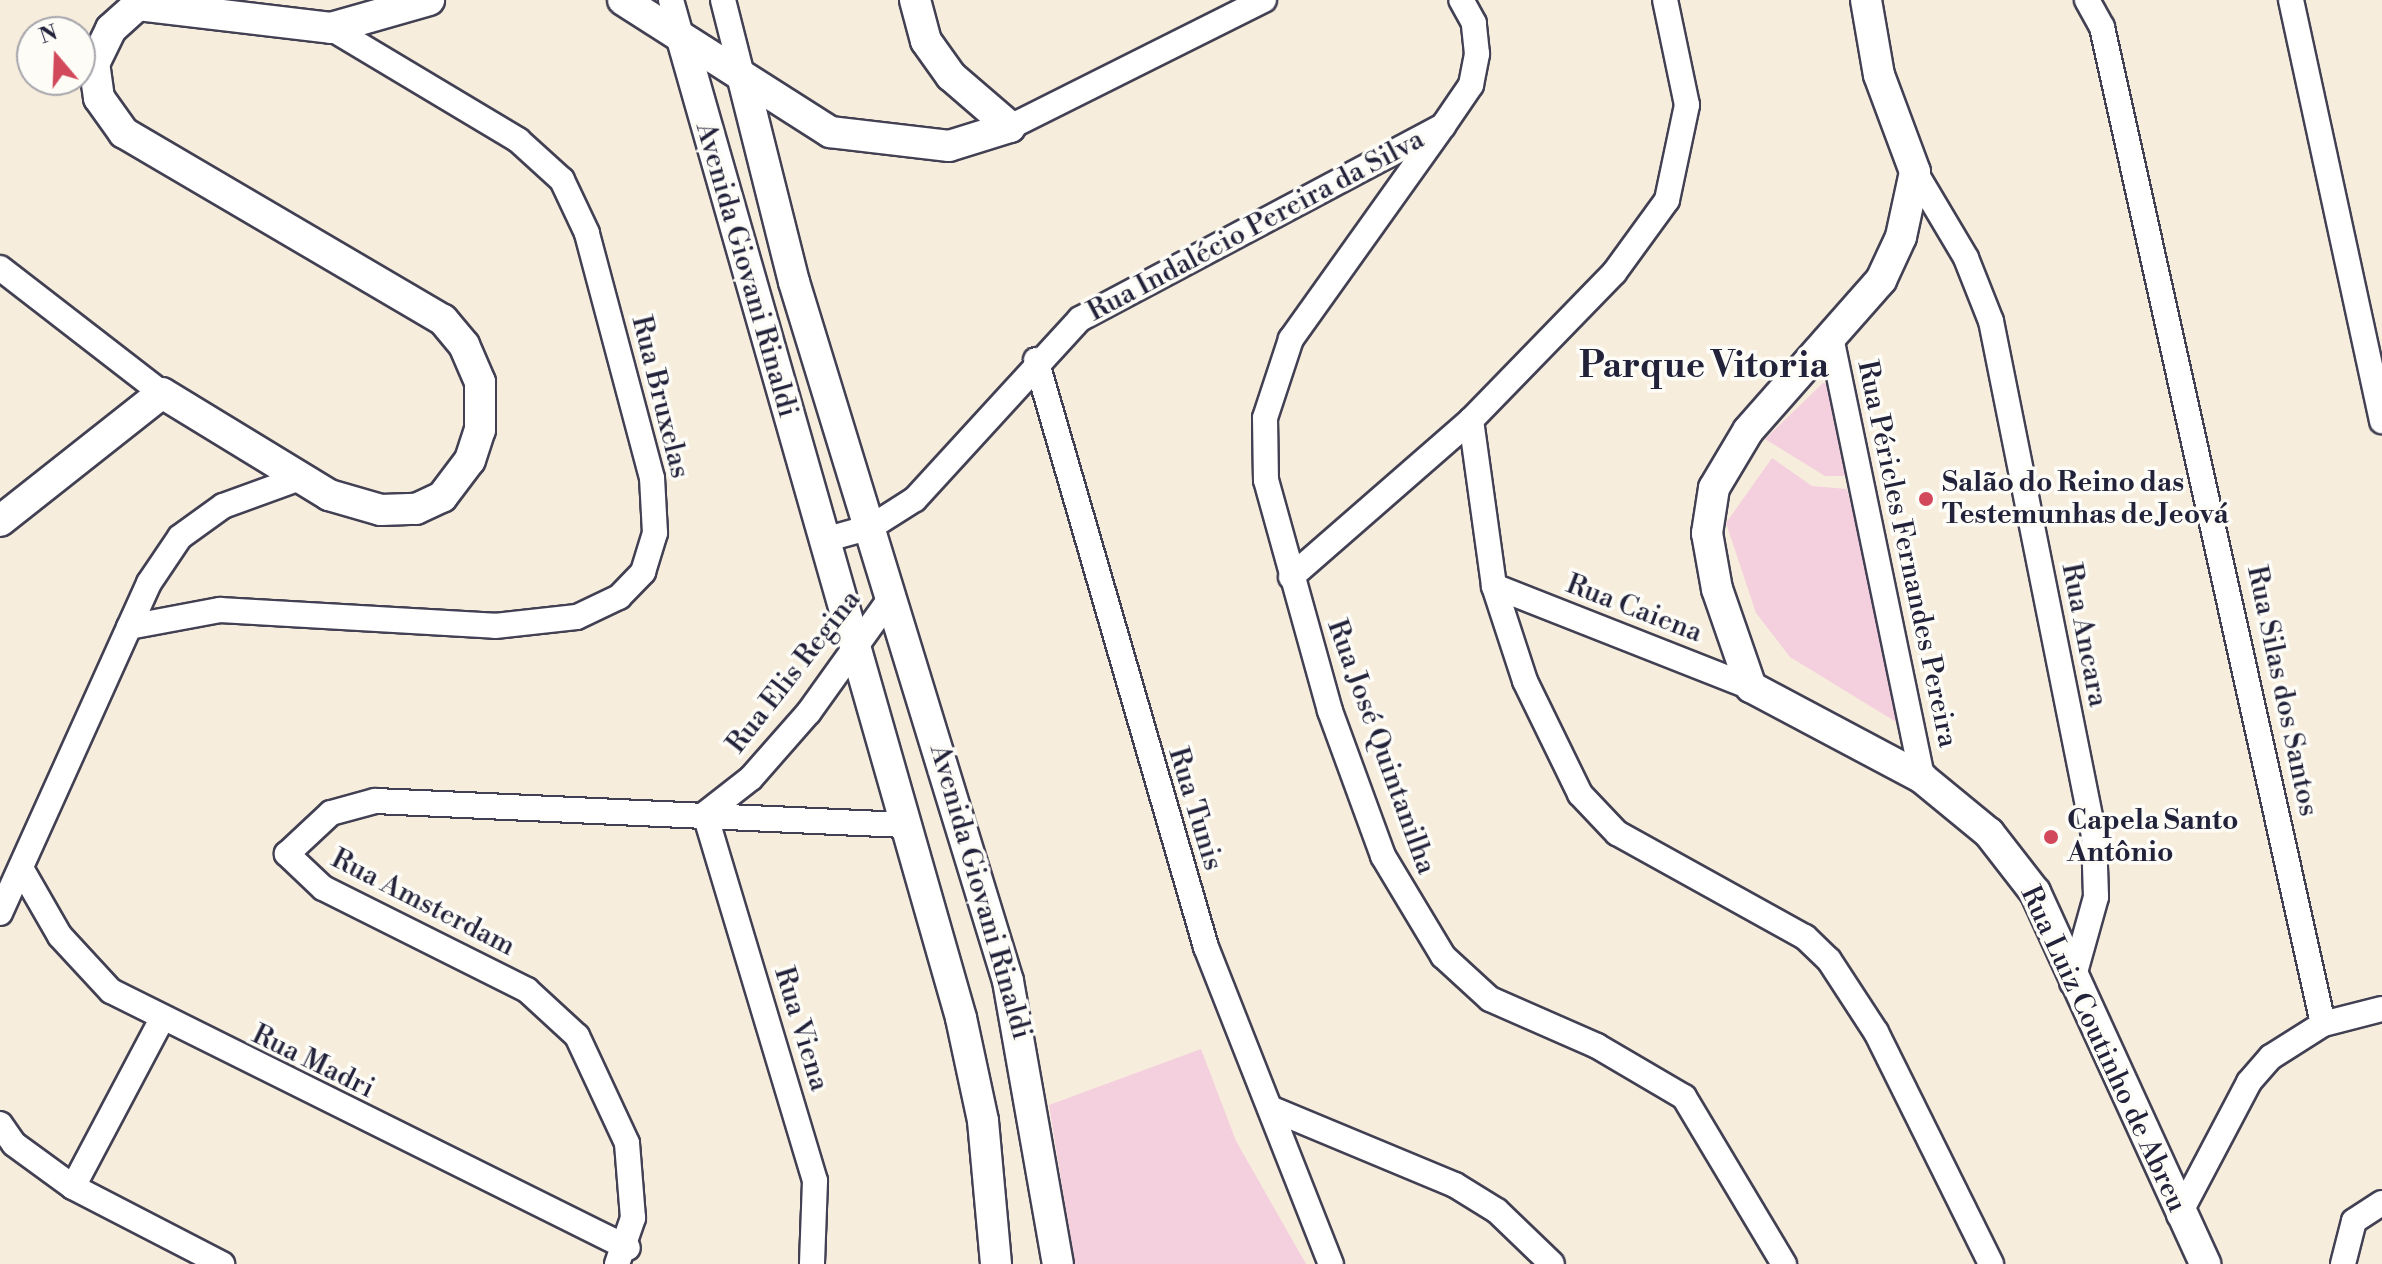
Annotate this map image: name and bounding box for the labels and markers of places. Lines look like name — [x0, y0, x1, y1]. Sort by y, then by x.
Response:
place label: Salão do Reino das Testemunhas de Jeová — [1942, 466, 2229, 532]
marker: Salão do Reino das Testemunhas de Jeová — [1917, 490, 1935, 508]
place label: Capela Santo Antônio — [2067, 804, 2239, 870]
marker: Capela Santo Antônio — [2042, 828, 2060, 846]

